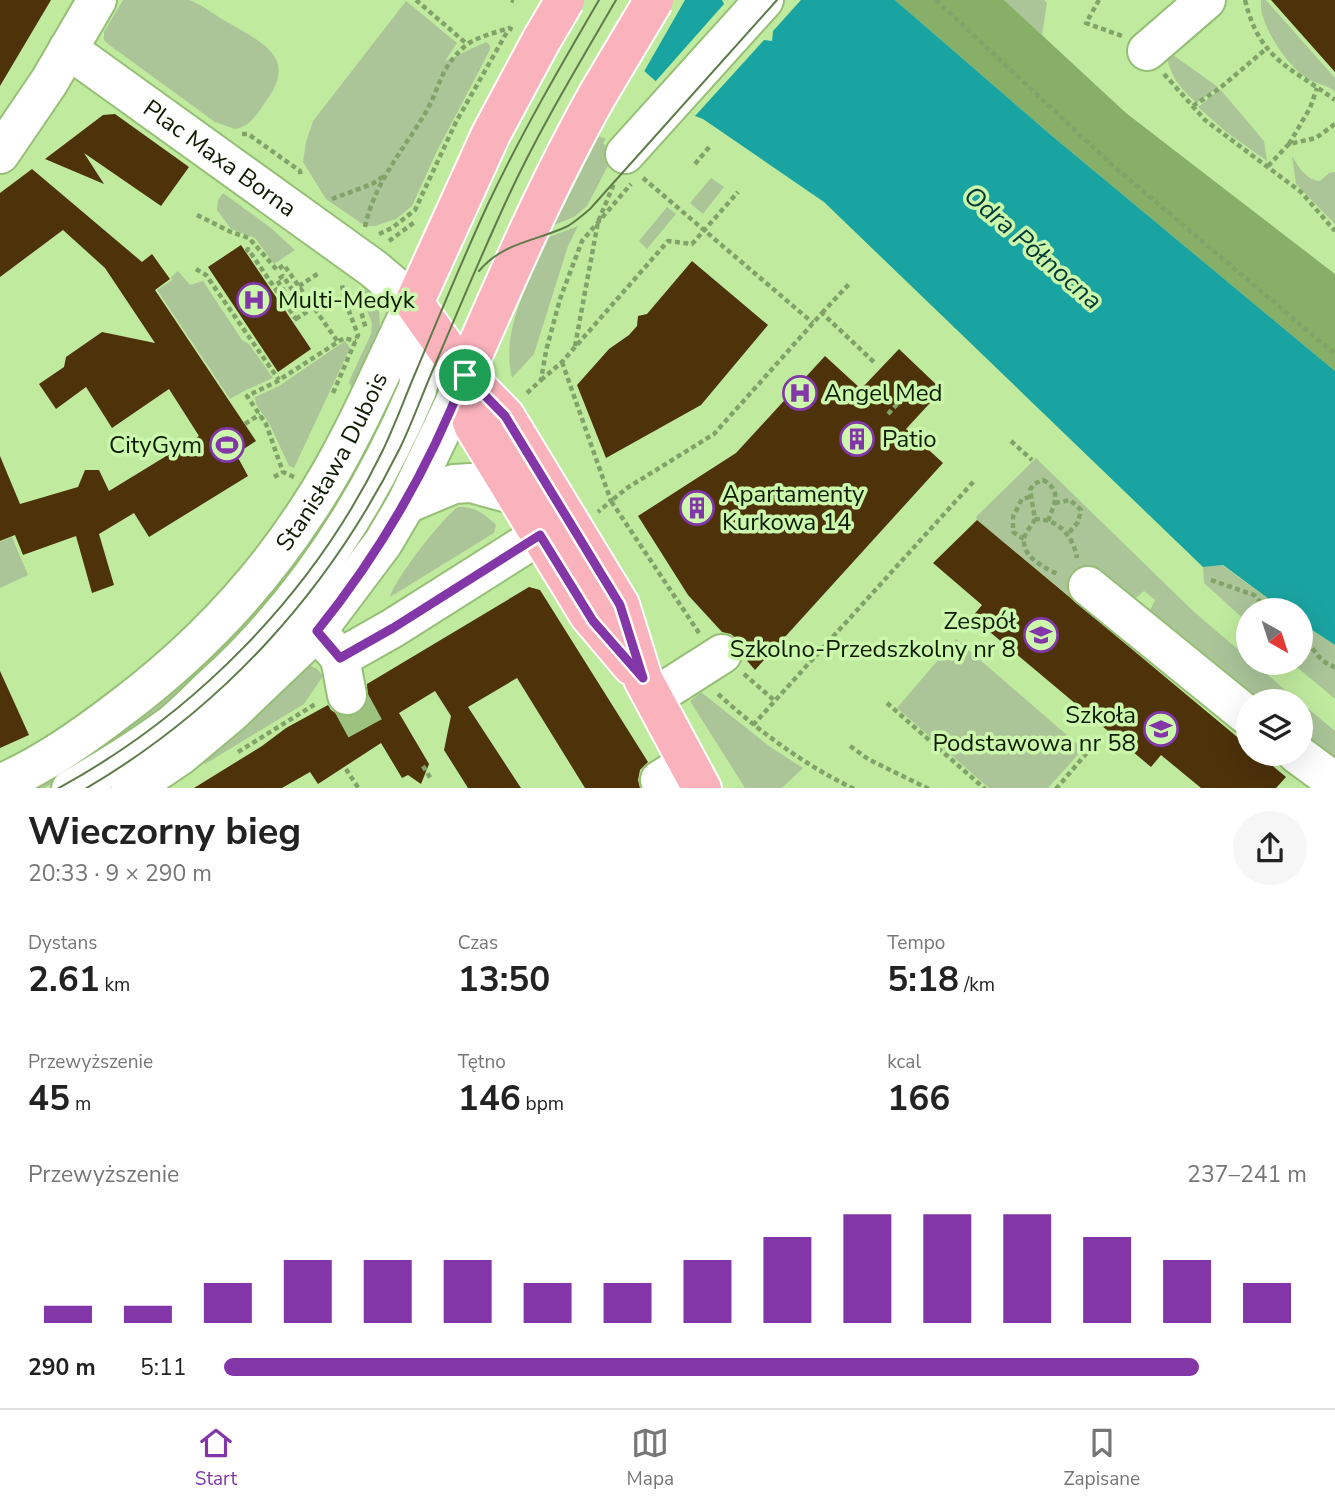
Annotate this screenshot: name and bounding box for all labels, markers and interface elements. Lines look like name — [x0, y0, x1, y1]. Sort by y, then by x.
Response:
street label: Plac Maxa Borna — [137, 92, 303, 224]
water label: Odra Północna — [956, 178, 1110, 318]
hospital icon: Multi-Medyk — [235, 281, 273, 319]
place label: Multi-Medyk — [278, 284, 416, 316]
pin — [435, 345, 495, 405]
icon: arrive — [446, 356, 484, 394]
street label: Stanisława Dubois — [268, 367, 395, 557]
hospital icon: Angel Med — [781, 374, 819, 412]
place label: Angel Med — [824, 377, 943, 409]
building icon: Patio — [838, 420, 876, 458]
place label: Patio — [882, 423, 937, 455]
sports icon: CityGym — [208, 426, 246, 464]
place label: CityGym — [109, 429, 202, 461]
place label: Apartamenty Kurkowa 14 — [722, 478, 865, 538]
building icon: Apartamenty Kurkowa 14 — [678, 489, 716, 527]
north arrow — [1236, 598, 1312, 676]
map controls — [1236, 598, 1313, 766]
place label: Zespół Szkolno-Przedszkolny nr 8 — [730, 605, 1016, 665]
school or university icon: Zespół Szkolno-Przedszkolny nr 8 — [1022, 616, 1060, 654]
button: layers — [1236, 689, 1313, 766]
place label: Szkoła Podstawowa nr 58 — [932, 699, 1136, 759]
school or university icon: Szkoła Podstawowa nr 58 — [1142, 710, 1180, 748]
text: Wieczorny bieg — [28, 806, 301, 857]
button: share — [1233, 811, 1307, 885]
text: 20:33 · 9 × 290 m — [28, 858, 212, 889]
text: Dystans — [28, 930, 97, 956]
text: Czas — [458, 930, 498, 956]
text: Tempo — [887, 930, 945, 956]
text: 2.61 — [28, 956, 100, 1003]
text: 13:50 — [458, 956, 550, 1003]
text: 5:18 — [887, 956, 959, 1003]
text: km — [100, 972, 130, 998]
text: /km — [959, 972, 995, 998]
text: Przewyższenie — [28, 1049, 153, 1075]
text: Tętno — [458, 1049, 506, 1075]
text: kcal — [887, 1049, 921, 1075]
text: 45 — [28, 1075, 70, 1122]
text: 146 — [458, 1075, 521, 1122]
text: 166 — [887, 1075, 950, 1122]
text: m — [70, 1091, 91, 1117]
text: bpm — [521, 1091, 564, 1117]
text: Przewyższenie — [28, 1159, 179, 1190]
text: 237–241 m — [1187, 1159, 1307, 1190]
text: 290 m — [28, 1352, 96, 1383]
text: 5:11 — [140, 1352, 187, 1383]
tab: Start — [195, 1424, 237, 1492]
tab: Mapa — [627, 1424, 674, 1492]
tab: Zapisane — [1064, 1424, 1140, 1492]

